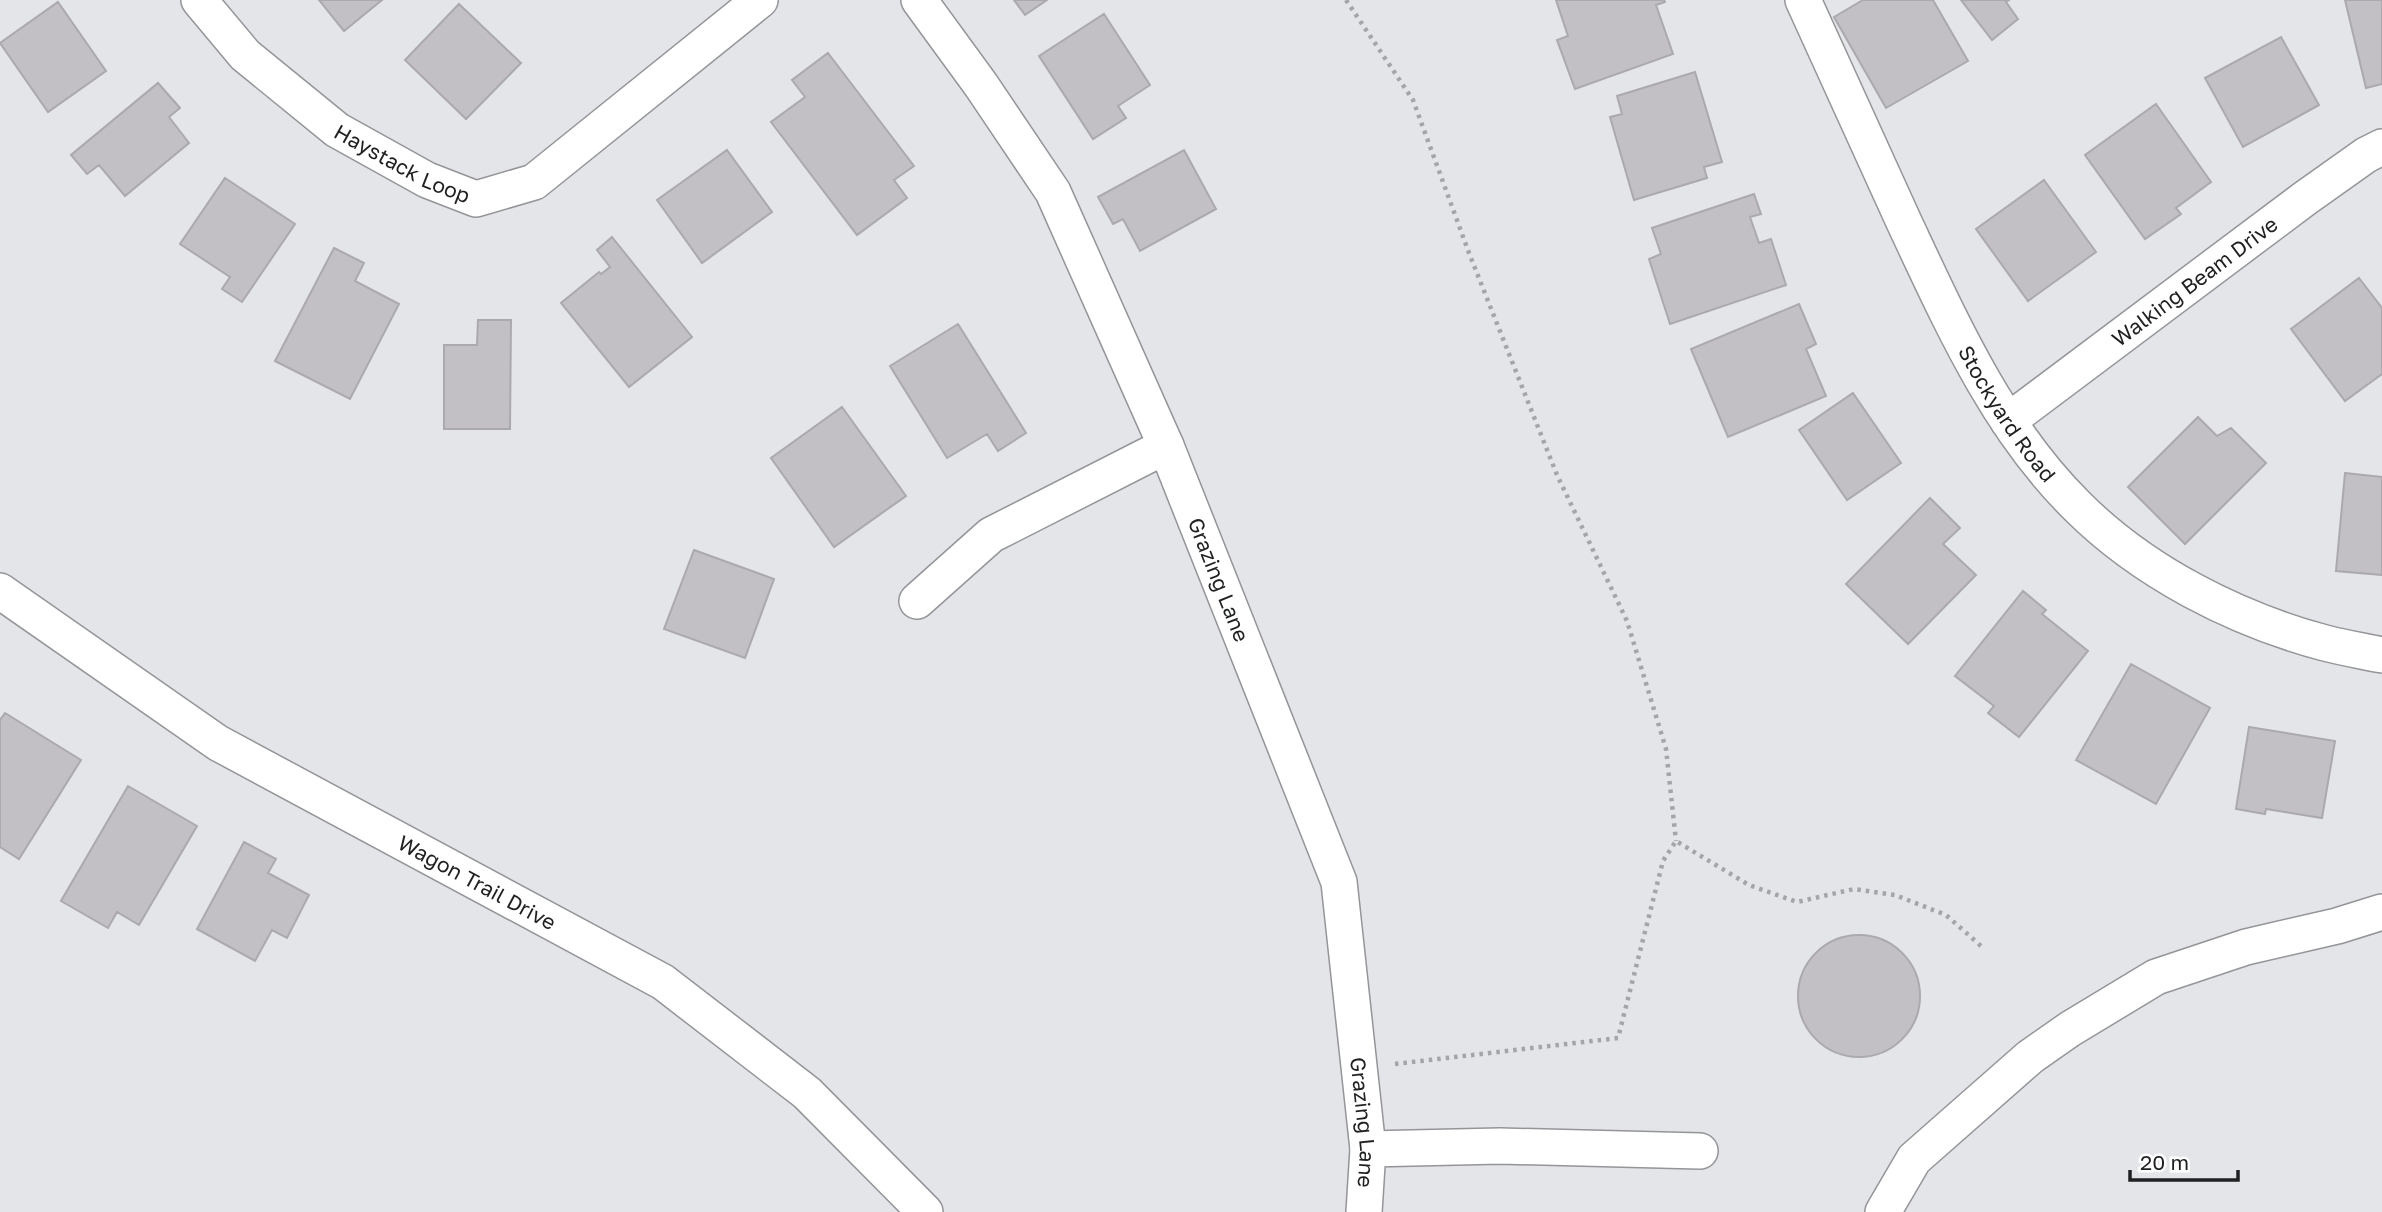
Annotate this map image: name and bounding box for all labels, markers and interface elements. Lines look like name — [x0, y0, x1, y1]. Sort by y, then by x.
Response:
street label: Haystack Loop — [330, 118, 474, 208]
street label: Walking Beam Drive — [2106, 211, 2282, 352]
street label: Stockyard Road — [1953, 341, 2062, 487]
street label: Grazing Lane — [1183, 514, 1255, 645]
street label: Wagon Trail Drive — [394, 829, 561, 935]
street label: Grazing Lane — [1345, 1056, 1381, 1189]
scale bar — [2130, 1138, 2238, 1182]
text: 20 m — [2140, 1149, 2189, 1175]

